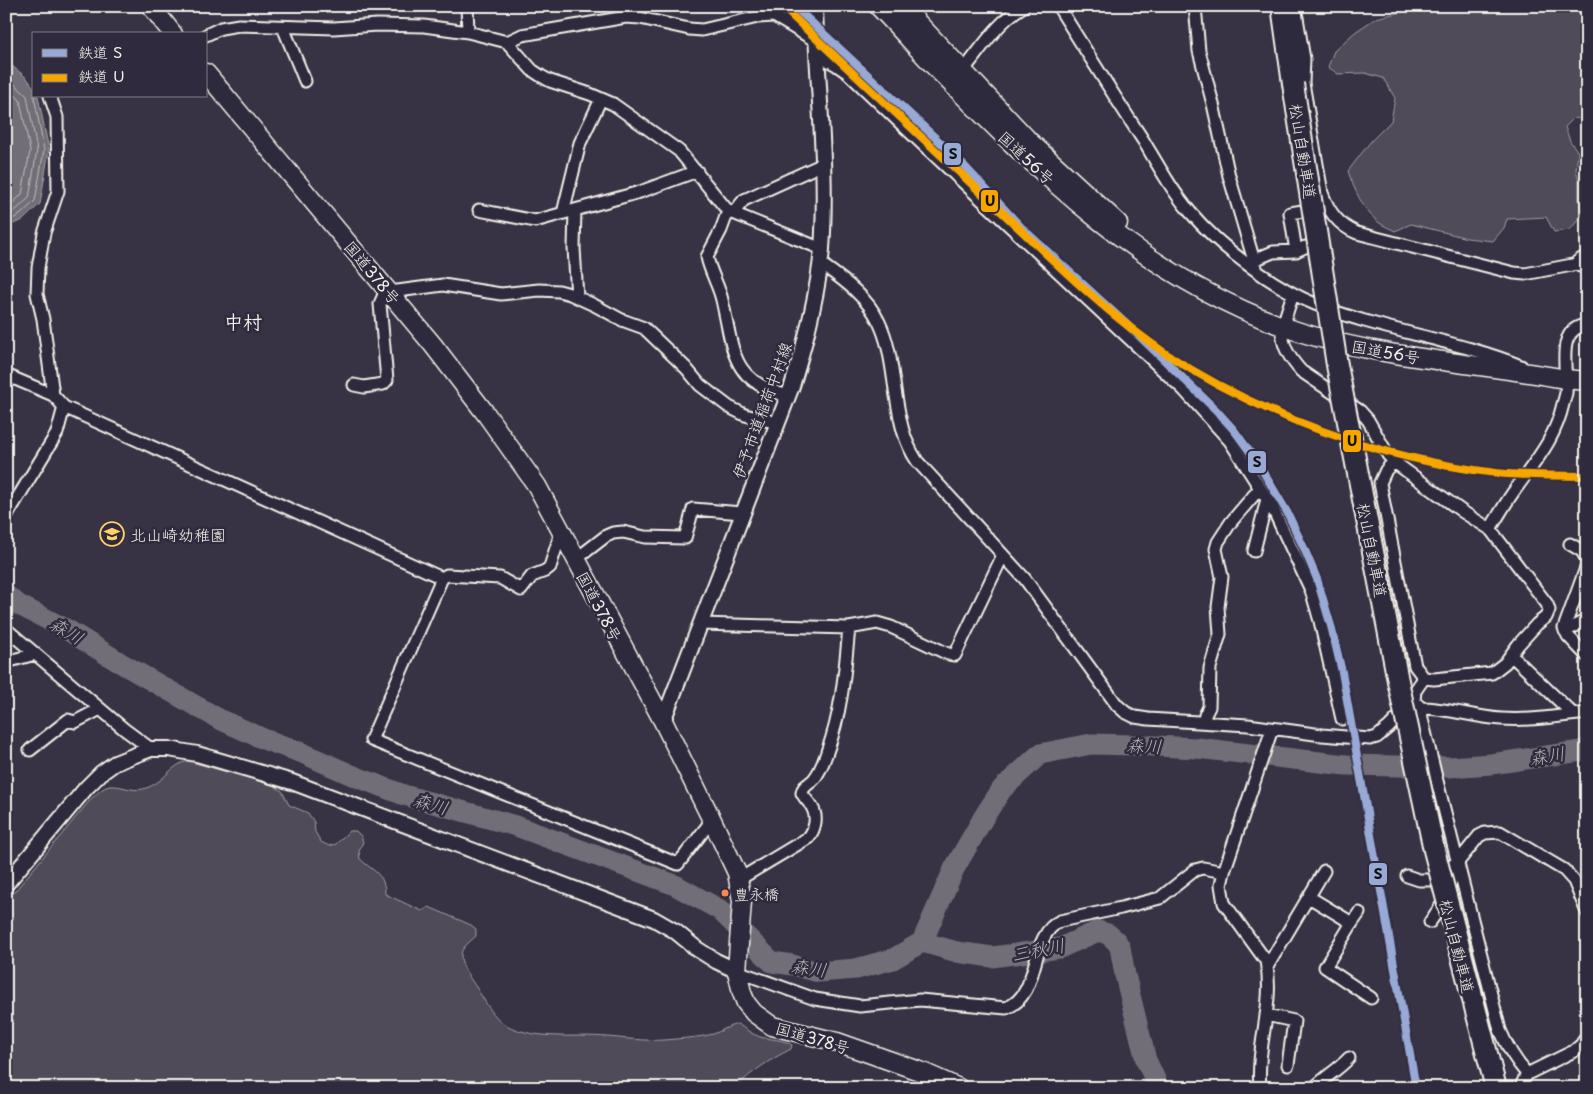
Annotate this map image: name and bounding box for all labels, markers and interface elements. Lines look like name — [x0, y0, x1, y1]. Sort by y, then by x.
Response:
legend — [32, 32, 208, 98]
text: 鉄道 S — [78, 40, 122, 63]
text: 鉄道 U — [78, 64, 125, 87]
street label: 松山自動車道 — [1285, 102, 1323, 200]
street label: 国道56号 — [993, 125, 1061, 189]
line badge: S — [943, 142, 962, 166]
text: S — [949, 143, 958, 164]
line badge: U — [980, 189, 999, 213]
text: U — [985, 190, 995, 211]
street label: 国道378号 — [339, 235, 407, 309]
district label: 中村 — [224, 307, 262, 335]
street label: 国道56号 — [1350, 333, 1422, 369]
street label: 伊予市道稲荷中村線 — [725, 338, 797, 482]
line badge: U — [1342, 429, 1362, 453]
text: U — [1347, 430, 1357, 451]
line badge: S — [1247, 450, 1267, 474]
text: S — [1253, 451, 1262, 472]
street label: 松山自動車道 — [1352, 501, 1394, 599]
school or university icon: 北山崎幼稚園 — [99, 521, 125, 547]
place label: 北山崎幼稚園 — [130, 522, 226, 546]
street label: 国道378号 — [571, 566, 629, 646]
water label: 森川 — [45, 609, 89, 651]
water label: 森川 — [1126, 731, 1162, 759]
water label: 森川 — [1527, 739, 1567, 771]
water label: 森川 — [410, 785, 452, 821]
line badge: S — [1368, 862, 1388, 886]
text: S — [1374, 863, 1383, 884]
place label: 豊永橋 — [734, 882, 779, 905]
marker: 豊永橋 — [720, 888, 730, 898]
street label: 松山自動車道 — [1435, 897, 1481, 995]
water label: 三秋川 — [1009, 931, 1067, 967]
water label: 森川 — [789, 951, 829, 983]
street label: 国道378号 — [773, 1015, 853, 1059]

